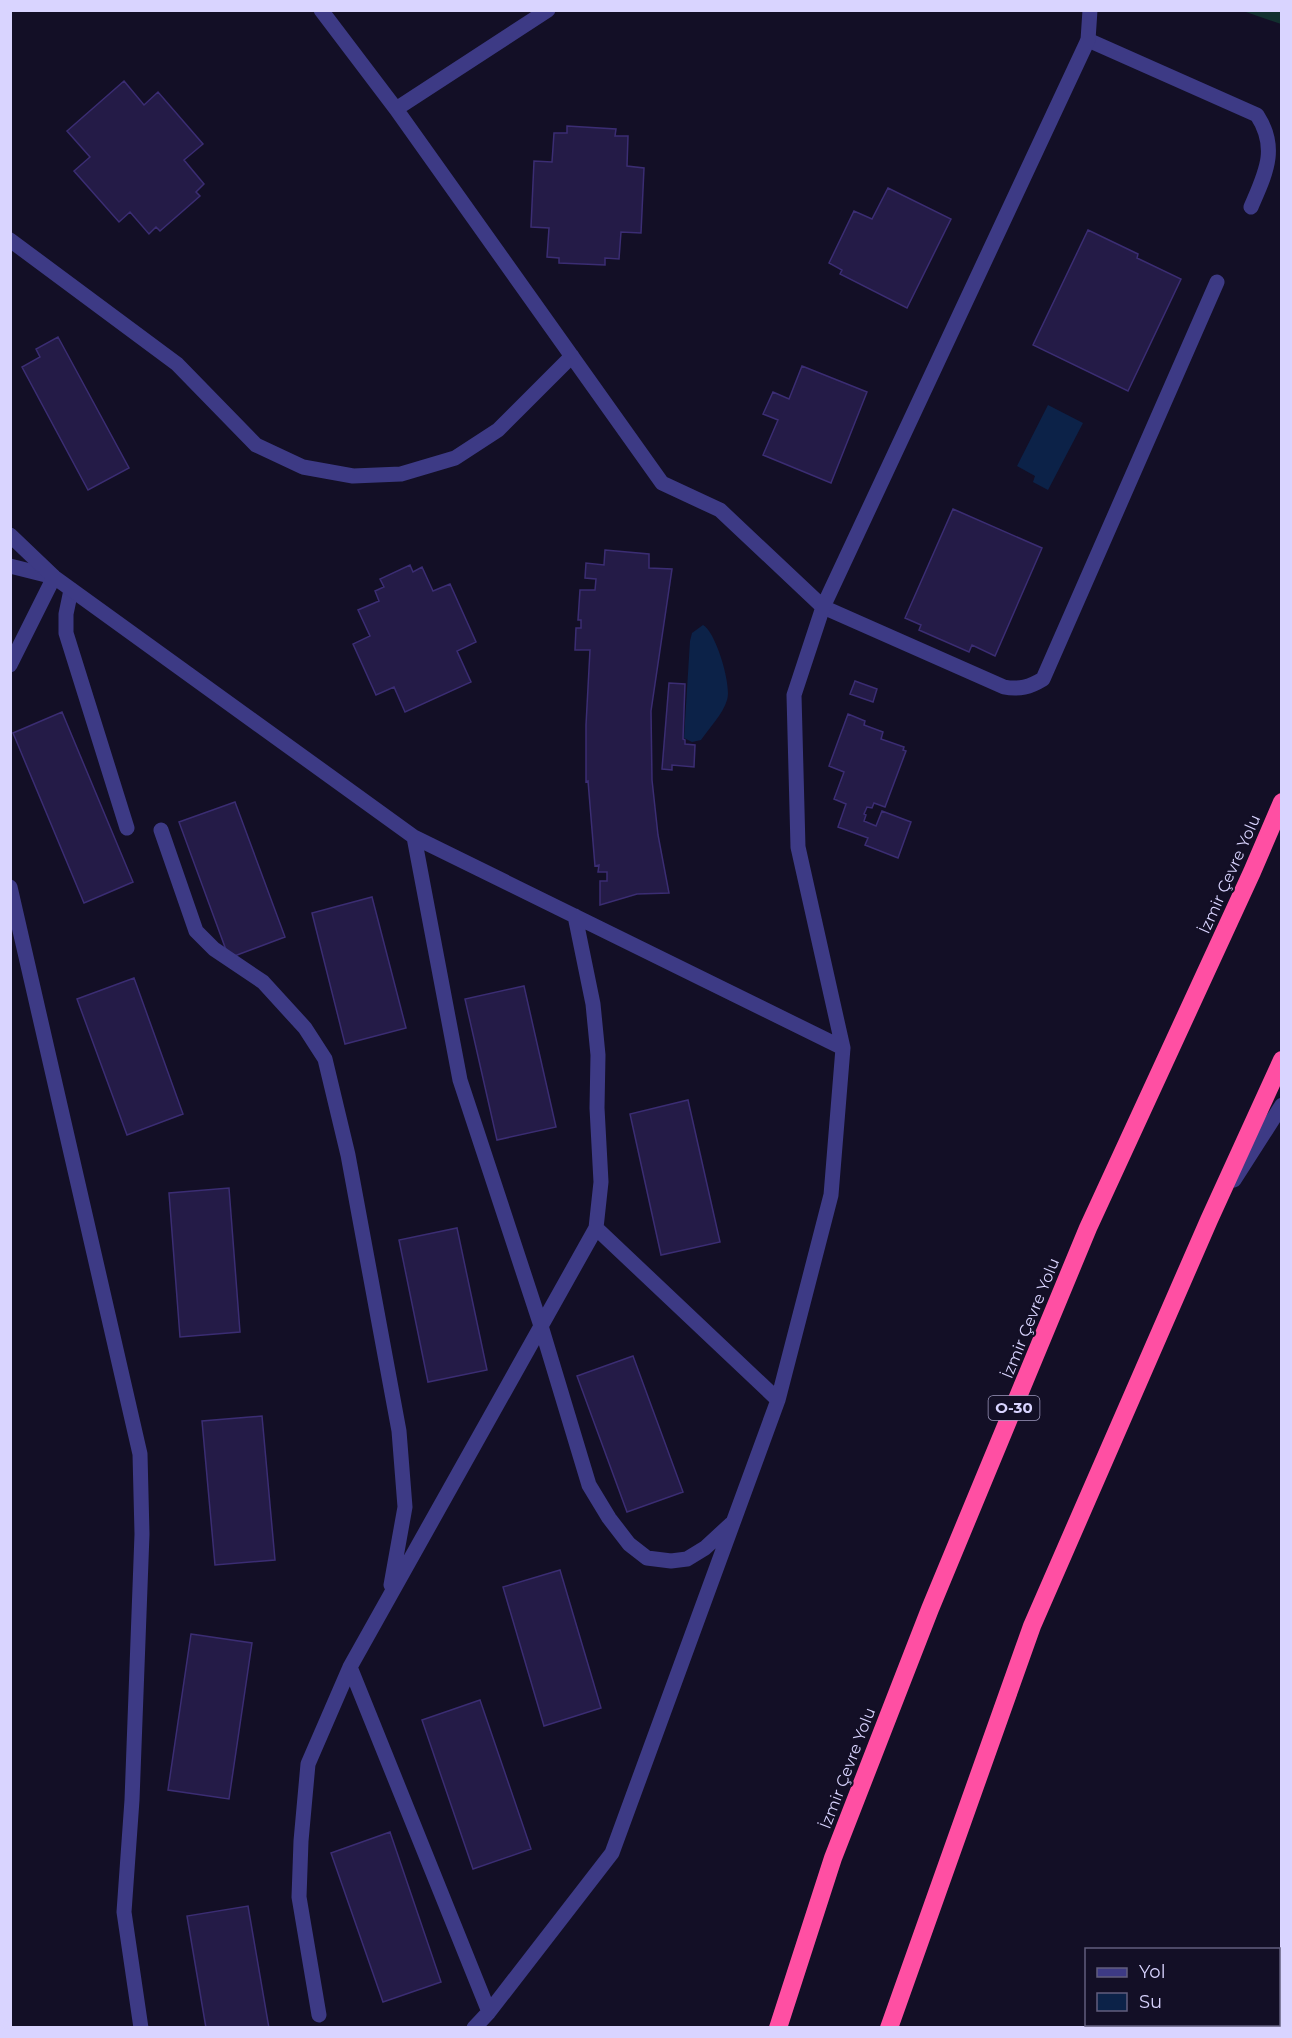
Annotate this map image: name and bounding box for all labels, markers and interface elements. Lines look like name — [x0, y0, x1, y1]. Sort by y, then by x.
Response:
street label: İzmir Çevre Yolu — [1195, 812, 1264, 937]
street label: İzmir Çevre Yolu — [998, 1255, 1063, 1381]
road number: O-30 — [988, 1396, 1040, 1420]
street label: İzmir Çevre Yolu — [816, 1705, 879, 1832]
legend — [1085, 1948, 1280, 2026]
text: Yol — [1139, 1961, 1165, 1983]
text: Su — [1139, 1991, 1162, 2013]

